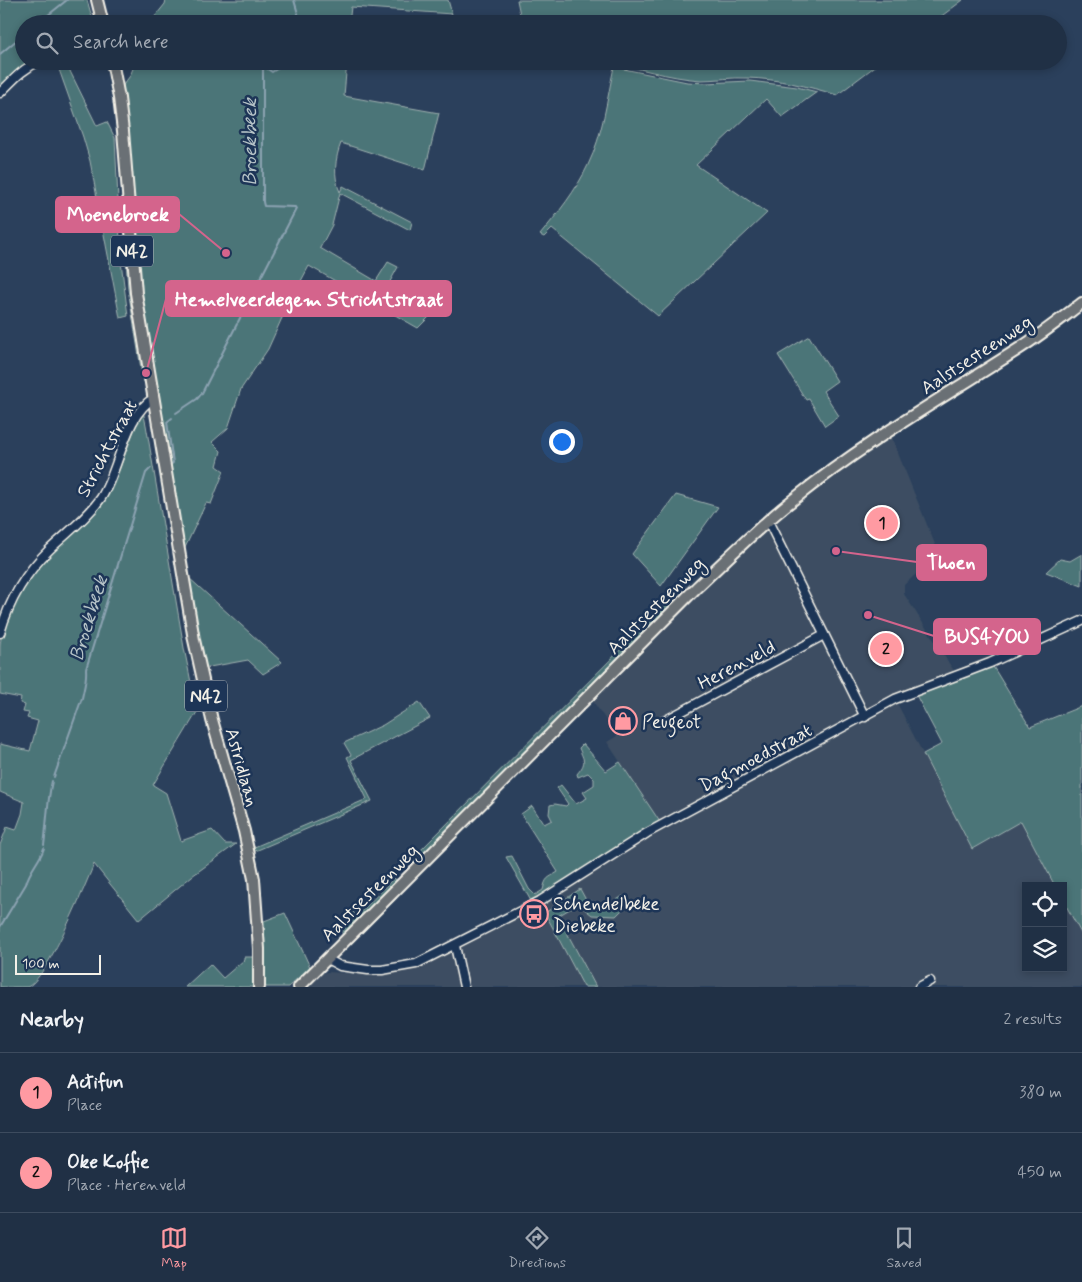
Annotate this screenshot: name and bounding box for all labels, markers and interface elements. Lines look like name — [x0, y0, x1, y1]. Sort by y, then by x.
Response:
search box — [15, 15, 1067, 70]
icon: search — [33, 29, 61, 57]
text: Search here — [73, 30, 169, 55]
water label: Broekbeek — [237, 96, 264, 186]
callout: Moenebroek — [56, 197, 179, 232]
text: Moenebroek — [67, 202, 169, 229]
road number: N42 — [111, 236, 153, 266]
callout: Hemelveerdegem Strichtstraat — [166, 281, 451, 316]
text: Hemelveerdegem Strichtstraat — [175, 287, 444, 314]
street label: Aalstsesteenweg — [916, 310, 1039, 402]
street label: Strichtstraat — [71, 396, 144, 502]
your location — [549, 429, 575, 455]
pin: 1 — [866, 504, 898, 542]
callout: Thoen — [917, 545, 986, 580]
text: Thoen — [926, 550, 976, 577]
street label: Aalstsesteenweg — [602, 552, 712, 662]
water label: Broekbeek — [64, 571, 116, 664]
callout: BUS4YOU — [934, 619, 1040, 654]
text: BUS4YOU — [944, 624, 1030, 651]
pin: 2 — [870, 630, 902, 668]
street label: Herenveld — [693, 634, 780, 696]
road number: N42 — [185, 680, 227, 711]
shop icon: Peugeot — [608, 706, 638, 736]
place label: Peugeot — [642, 710, 701, 738]
street label: Dagmoedstraat — [695, 718, 818, 801]
street label: Astridlaan — [218, 725, 265, 810]
street label: Aalstsesteenweg — [316, 839, 426, 949]
map controls — [1022, 882, 1067, 972]
button: locate — [1022, 882, 1067, 927]
place label: Schendelbeke Diebeke — [553, 892, 660, 939]
bus stop icon: Schendelbeke Diebeke — [519, 899, 549, 929]
button: layers — [1022, 927, 1067, 972]
scale bar — [15, 952, 101, 975]
text: 100 m — [22, 955, 60, 973]
text: Nearby — [20, 1006, 84, 1034]
text: 2 results — [1004, 1009, 1062, 1030]
text: Actifun — [67, 1070, 124, 1095]
text: 1 — [32, 1082, 40, 1103]
text: 380 m — [1019, 1082, 1062, 1103]
text: Place — [67, 1095, 102, 1116]
text: Oke Koffie — [67, 1150, 149, 1175]
text: 2 — [32, 1162, 40, 1183]
text: 450 m — [1017, 1162, 1062, 1183]
text: Place · Herenveld — [67, 1175, 186, 1196]
tab: Map — [160, 1224, 188, 1272]
tab: Directions — [509, 1224, 566, 1272]
tab: Saved — [886, 1224, 922, 1272]

